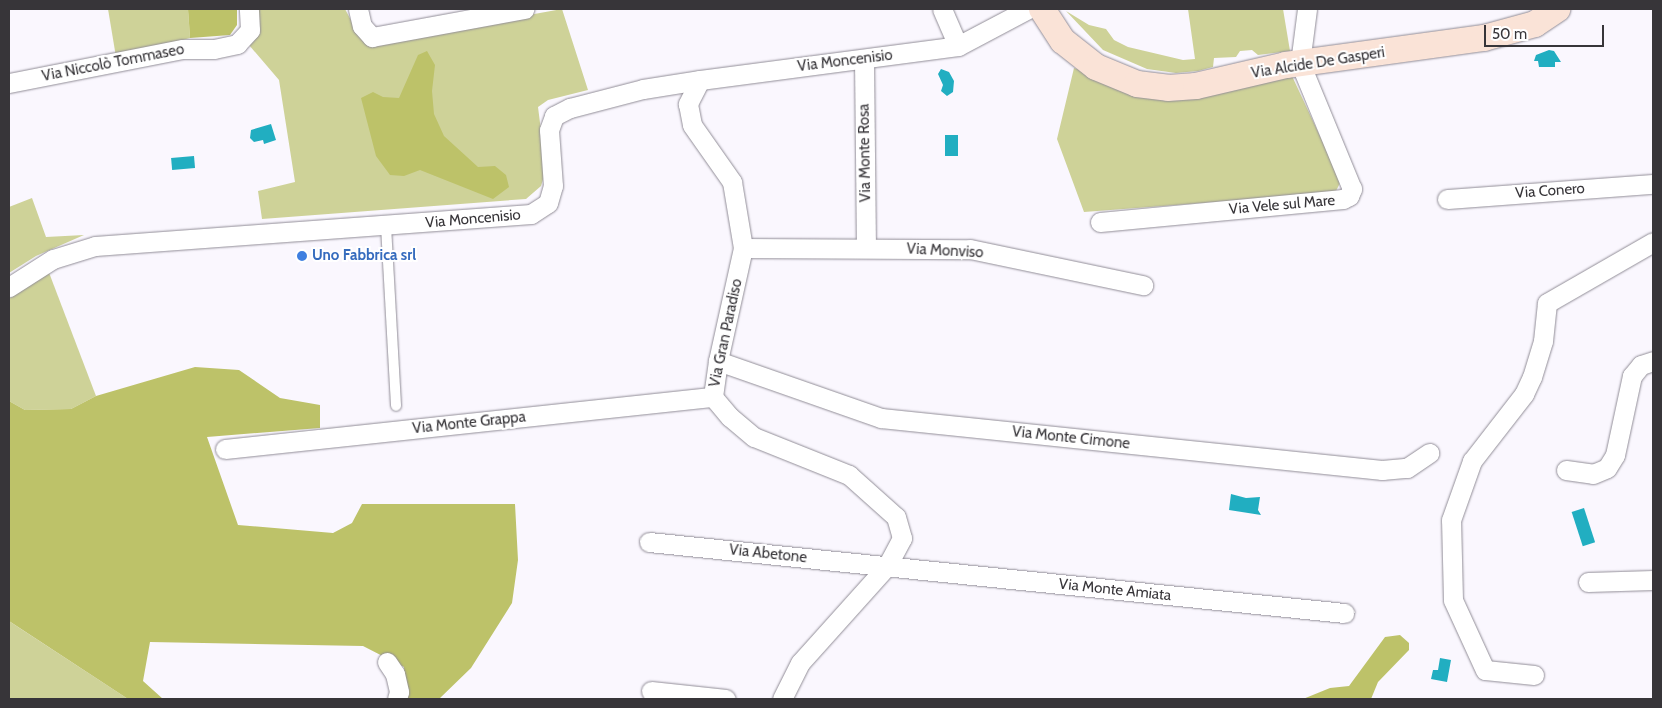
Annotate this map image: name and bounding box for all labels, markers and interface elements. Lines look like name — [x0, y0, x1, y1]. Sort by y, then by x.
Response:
scale bar — [1487, 15, 1607, 47]
text: 50 m — [1492, 25, 1527, 43]
street label: Via Niccolò Tommaseo — [40, 40, 186, 86]
street label: Via Alcide De Gasperi — [1250, 44, 1386, 82]
street label: Via Moncenisio — [796, 46, 894, 76]
street label: Via Monte Rosa — [855, 104, 875, 202]
street label: Via Conero — [1515, 180, 1585, 202]
street label: Via Vele sul Mare — [1228, 191, 1336, 219]
street label: Via Moncenisio — [425, 206, 521, 232]
street label: Via Monviso — [906, 240, 984, 262]
place label: Uno Fabbrica srl — [312, 247, 416, 265]
marker: Uno Fabbrica srl — [296, 250, 308, 262]
street label: Via Gran Paradiso — [706, 277, 746, 389]
street label: Via Monte Grappa — [411, 408, 527, 438]
street label: Via Monte Cimone — [1011, 423, 1131, 453]
street label: Via Abetone — [728, 541, 808, 567]
street label: Via Monte Amiata — [1058, 575, 1172, 605]

